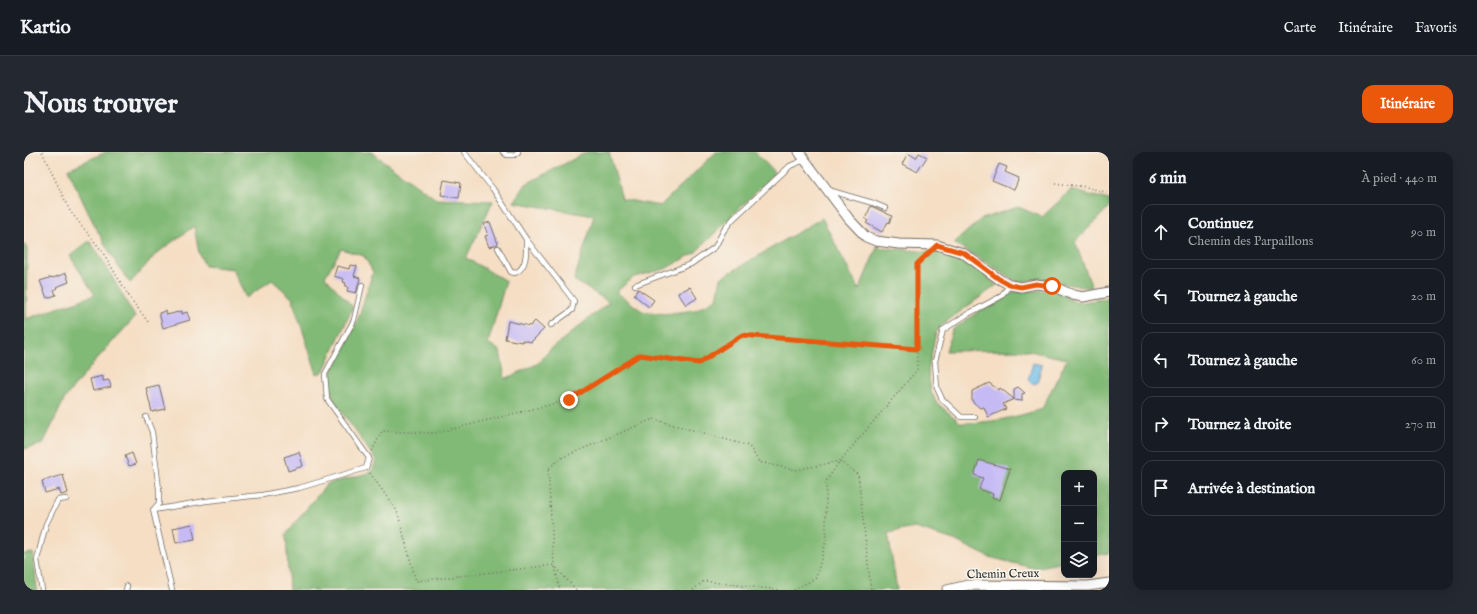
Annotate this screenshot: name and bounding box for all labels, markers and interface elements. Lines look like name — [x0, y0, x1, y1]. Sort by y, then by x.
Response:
text: Kartio — [20, 16, 71, 40]
text: Carte — [1284, 19, 1316, 37]
text: Itinéraire — [1338, 19, 1393, 37]
text: Favoris — [1415, 19, 1457, 37]
button: Itinéraire — [1362, 85, 1453, 123]
text: Nous trouver — [24, 87, 178, 122]
text: 6 min — [1149, 168, 1187, 189]
text: À pied · 440 m — [1362, 170, 1437, 187]
text: Continuez — [1188, 214, 1253, 233]
icon: ahead — [1150, 221, 1172, 243]
text: 90 m — [1411, 224, 1436, 241]
text: Chemin des Parpaillons — [1188, 233, 1313, 250]
route start — [1043, 277, 1061, 295]
icon: left — [1150, 285, 1172, 307]
text: Tournez à gauche — [1188, 287, 1297, 306]
text: 20 m — [1411, 288, 1436, 305]
icon: left — [1150, 349, 1172, 371]
text: Tournez à gauche — [1188, 351, 1297, 370]
text: 60 m — [1411, 352, 1436, 369]
route end — [560, 391, 578, 409]
icon: right — [1150, 413, 1172, 435]
text: Tournez à droite — [1188, 415, 1291, 434]
text: 270 m — [1405, 416, 1436, 433]
map controls — [1061, 470, 1097, 578]
button: + — [1061, 470, 1097, 506]
icon: arrive — [1150, 477, 1172, 499]
text: Arrivée à destination — [1188, 479, 1315, 498]
button: − — [1061, 506, 1097, 542]
button: layers — [1061, 542, 1097, 578]
street label: Chemin Creux — [967, 566, 1039, 582]

